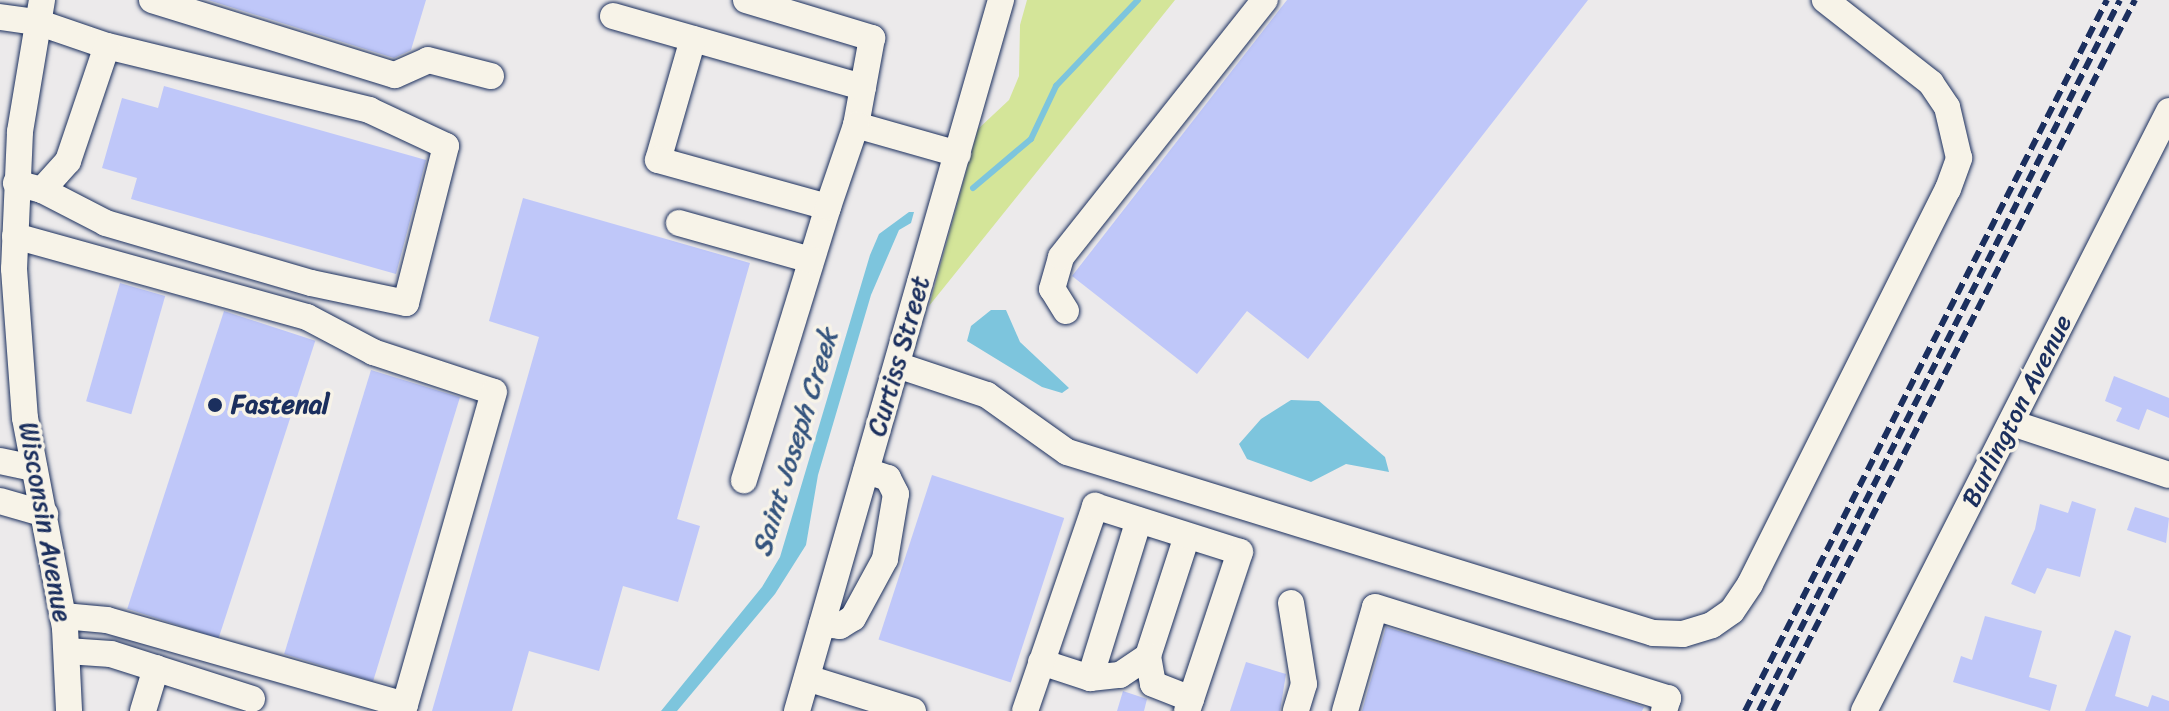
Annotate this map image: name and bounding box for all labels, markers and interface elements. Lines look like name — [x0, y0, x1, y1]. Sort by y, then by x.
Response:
street label: Curtiss Street — [861, 273, 937, 439]
street label: Burlington Avenue — [1955, 310, 2079, 512]
water label: Saint Joseph Creek — [744, 324, 846, 562]
place label: Fastenal — [231, 389, 329, 421]
marker: Fastenal — [206, 396, 224, 414]
street label: Wisconsin Avenue — [12, 420, 78, 624]

